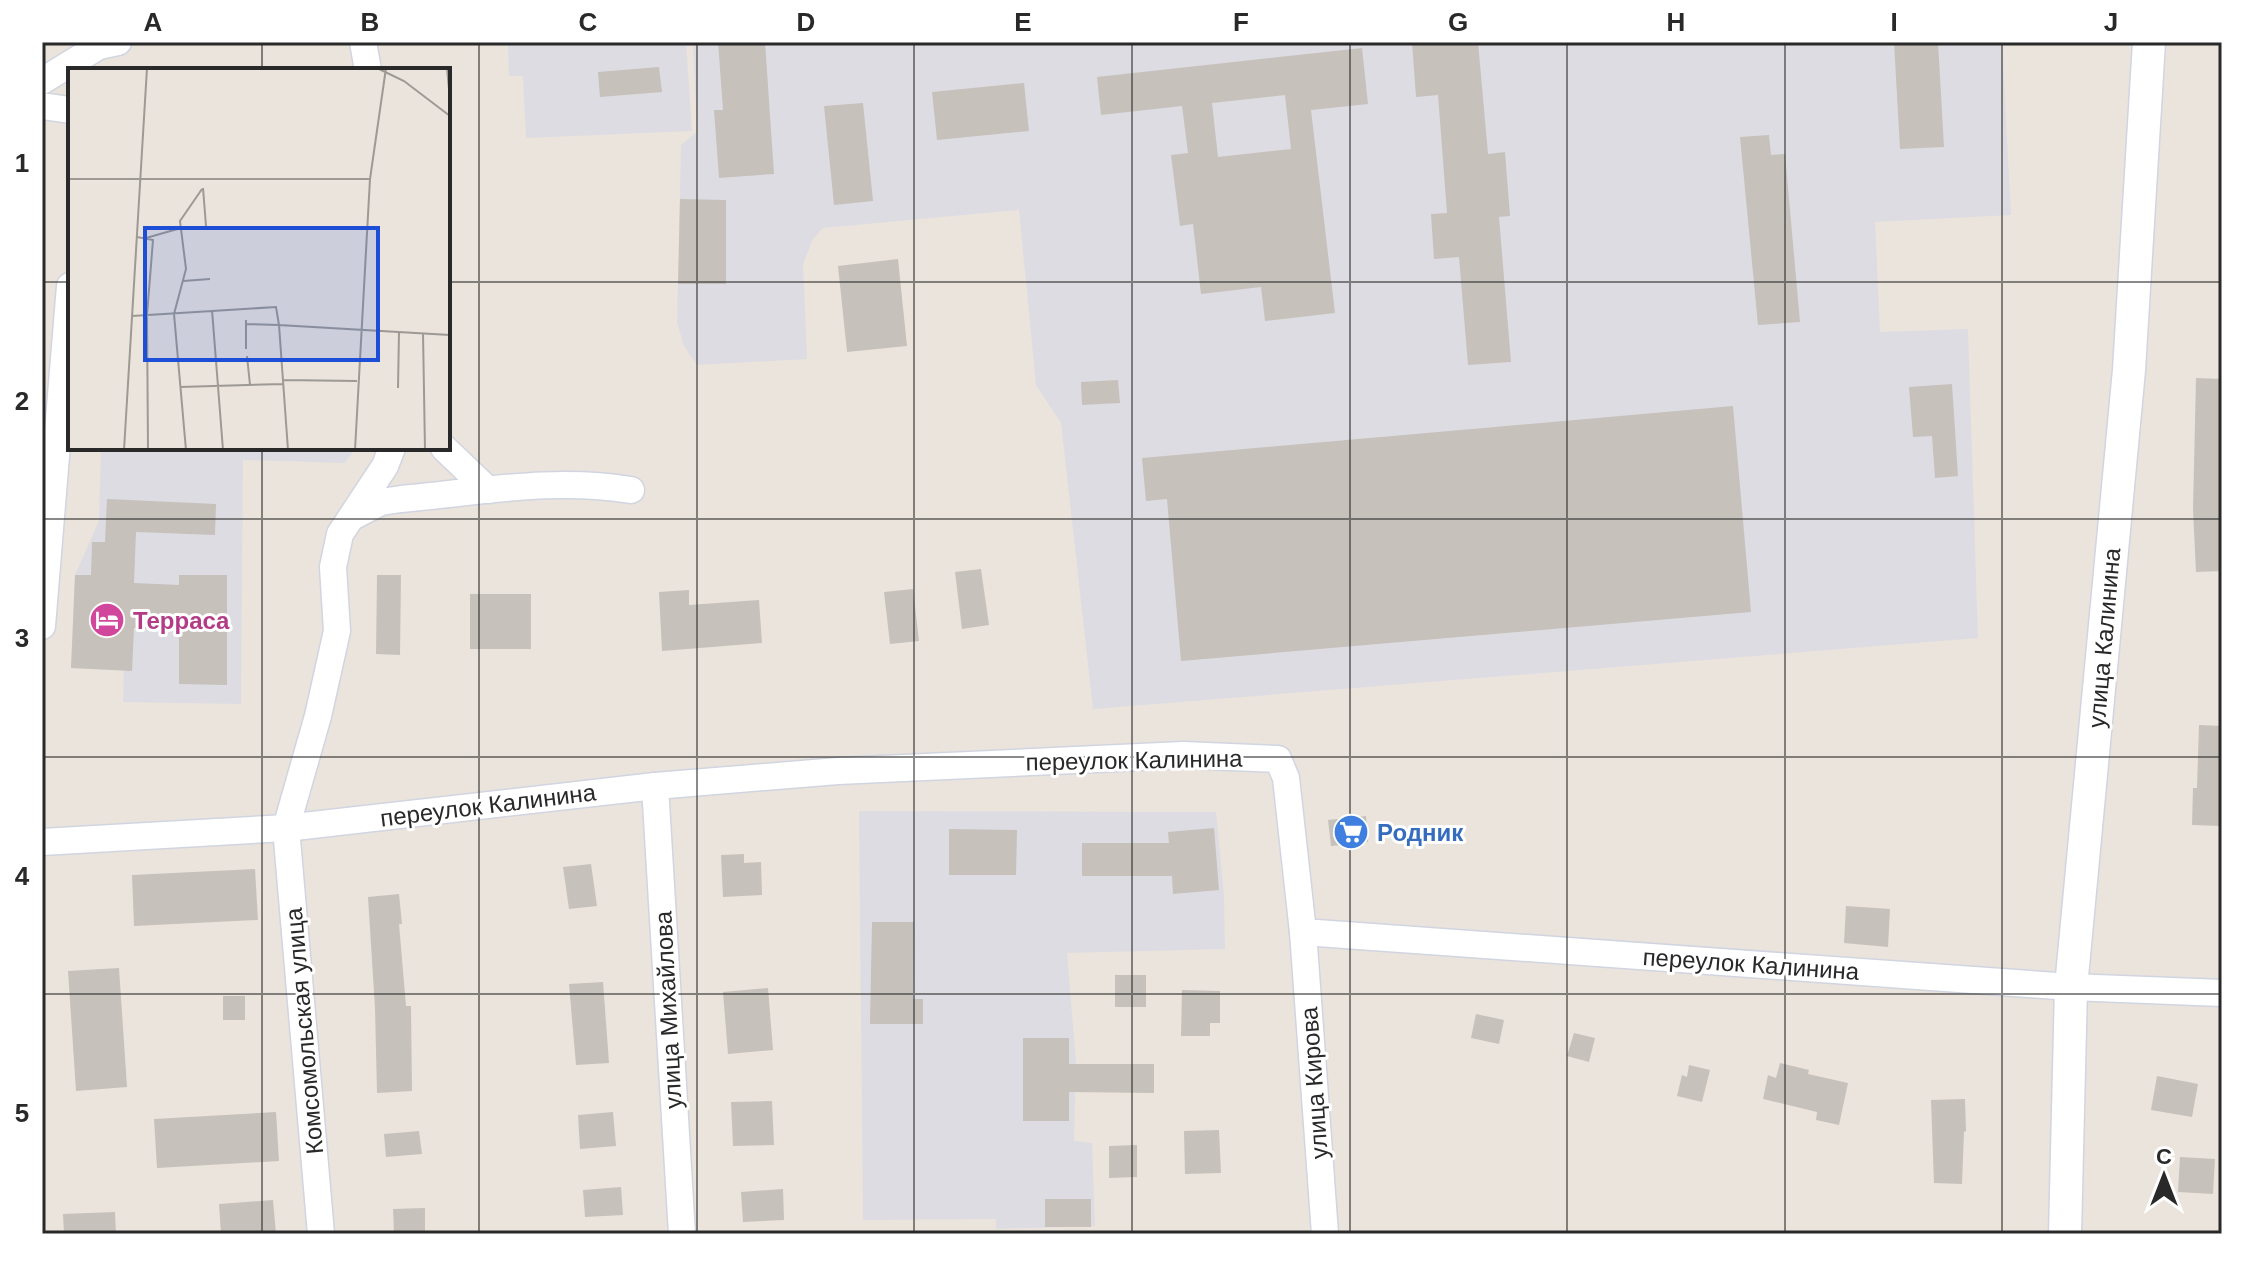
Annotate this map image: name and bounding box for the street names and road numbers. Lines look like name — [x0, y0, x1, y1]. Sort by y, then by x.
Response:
street label: улица Калинина — [2083, 546, 2125, 729]
street label: переулок Калинина — [1025, 745, 1243, 775]
street label: переулок Калинина — [379, 778, 598, 832]
street label: Комсомольская улица — [280, 906, 328, 1155]
street label: улица Михайлова — [649, 910, 687, 1110]
street label: переулок Калинина — [1642, 943, 1861, 985]
street label: улица Кирова — [1295, 1005, 1333, 1160]

